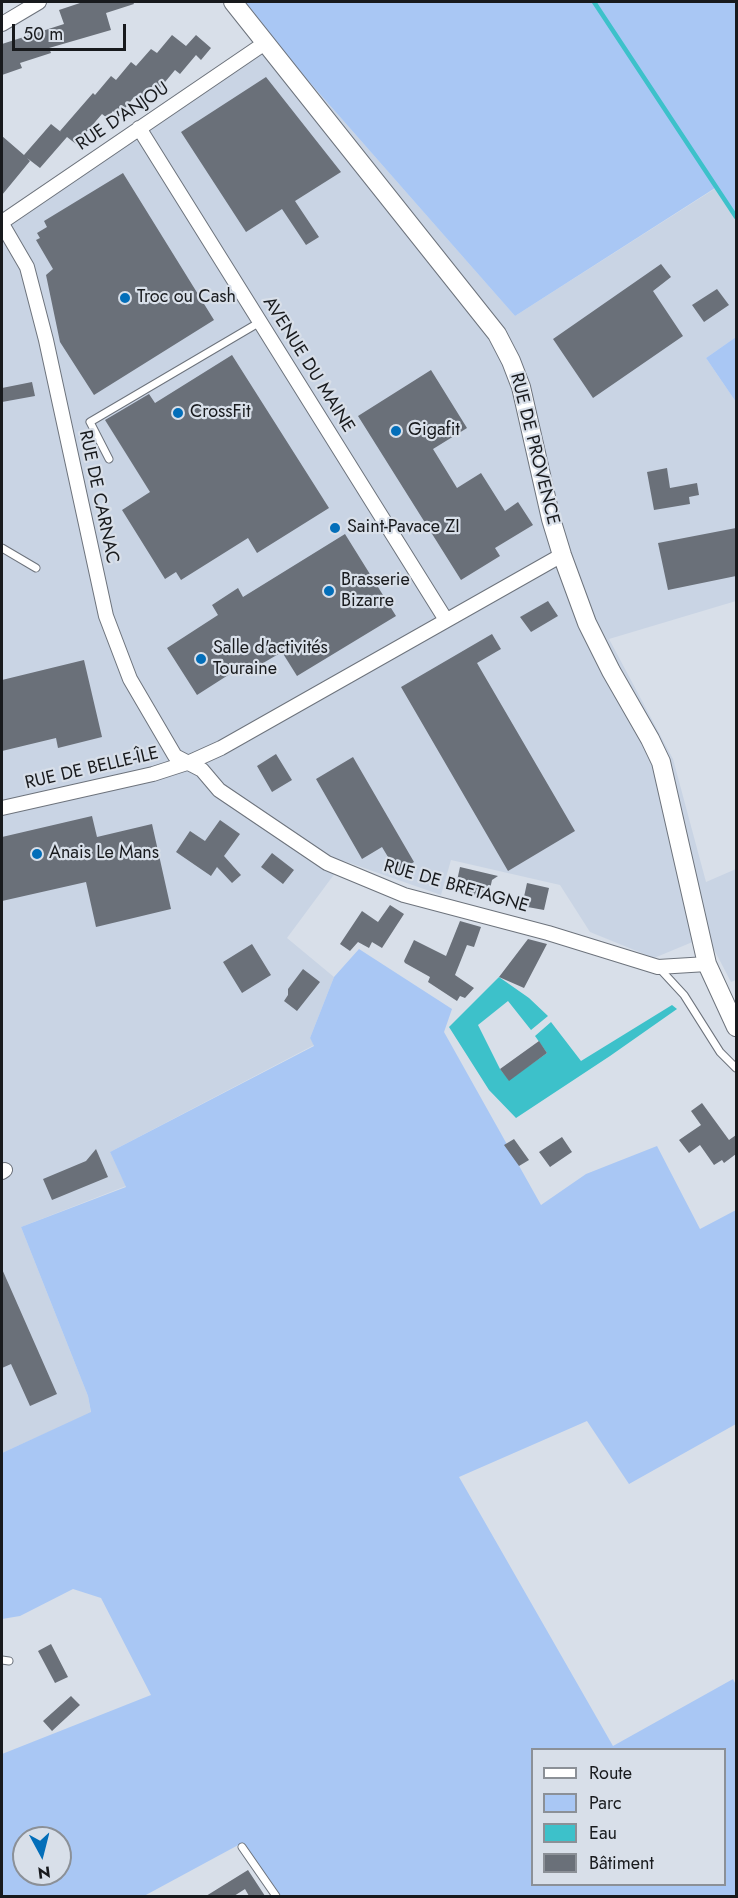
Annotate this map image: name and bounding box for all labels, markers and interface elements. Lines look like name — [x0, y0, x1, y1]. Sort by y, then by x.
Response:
scale bar — [15, 12, 129, 50]
text: 50 m — [23, 21, 63, 47]
street label: RUE D'ANJOU — [73, 78, 173, 156]
place label: Troc ou Cash — [137, 287, 236, 309]
marker: Troc ou Cash — [118, 291, 132, 305]
street label: AVENUE DU MAINE — [258, 293, 358, 437]
street label: RUE DE PROVENCE — [505, 371, 563, 527]
place label: CrossFit — [190, 402, 251, 424]
marker: CrossFit — [171, 406, 185, 420]
place label: Gigafit — [408, 420, 460, 442]
marker: Gigafit — [389, 424, 403, 438]
street label: RUE DE CARNAC — [73, 428, 123, 566]
place label: Saint-Pavace ZI — [347, 517, 460, 539]
marker: Saint-Pavace ZI — [328, 521, 342, 535]
place label: Brasserie Bizarre — [341, 570, 410, 612]
marker: Brasserie Bizarre — [322, 584, 336, 598]
place label: Salle d'activités Touraine — [213, 638, 328, 680]
marker: Salle d'activités Touraine — [194, 652, 208, 666]
street label: RUE DE BELLE-ÎLE — [23, 743, 161, 795]
place label: Anais Le Mans — [49, 843, 159, 865]
marker: Anais Le Mans — [30, 847, 44, 861]
street label: RUE DE BRETAGNE — [381, 856, 531, 918]
legend — [531, 1748, 726, 1886]
text: Route — [589, 1760, 632, 1786]
text: Parc — [589, 1790, 622, 1816]
text: Eau — [589, 1820, 617, 1846]
north arrow — [12, 1826, 72, 1886]
text: Bâtiment — [589, 1850, 654, 1876]
text: N — [36, 1860, 52, 1885]

